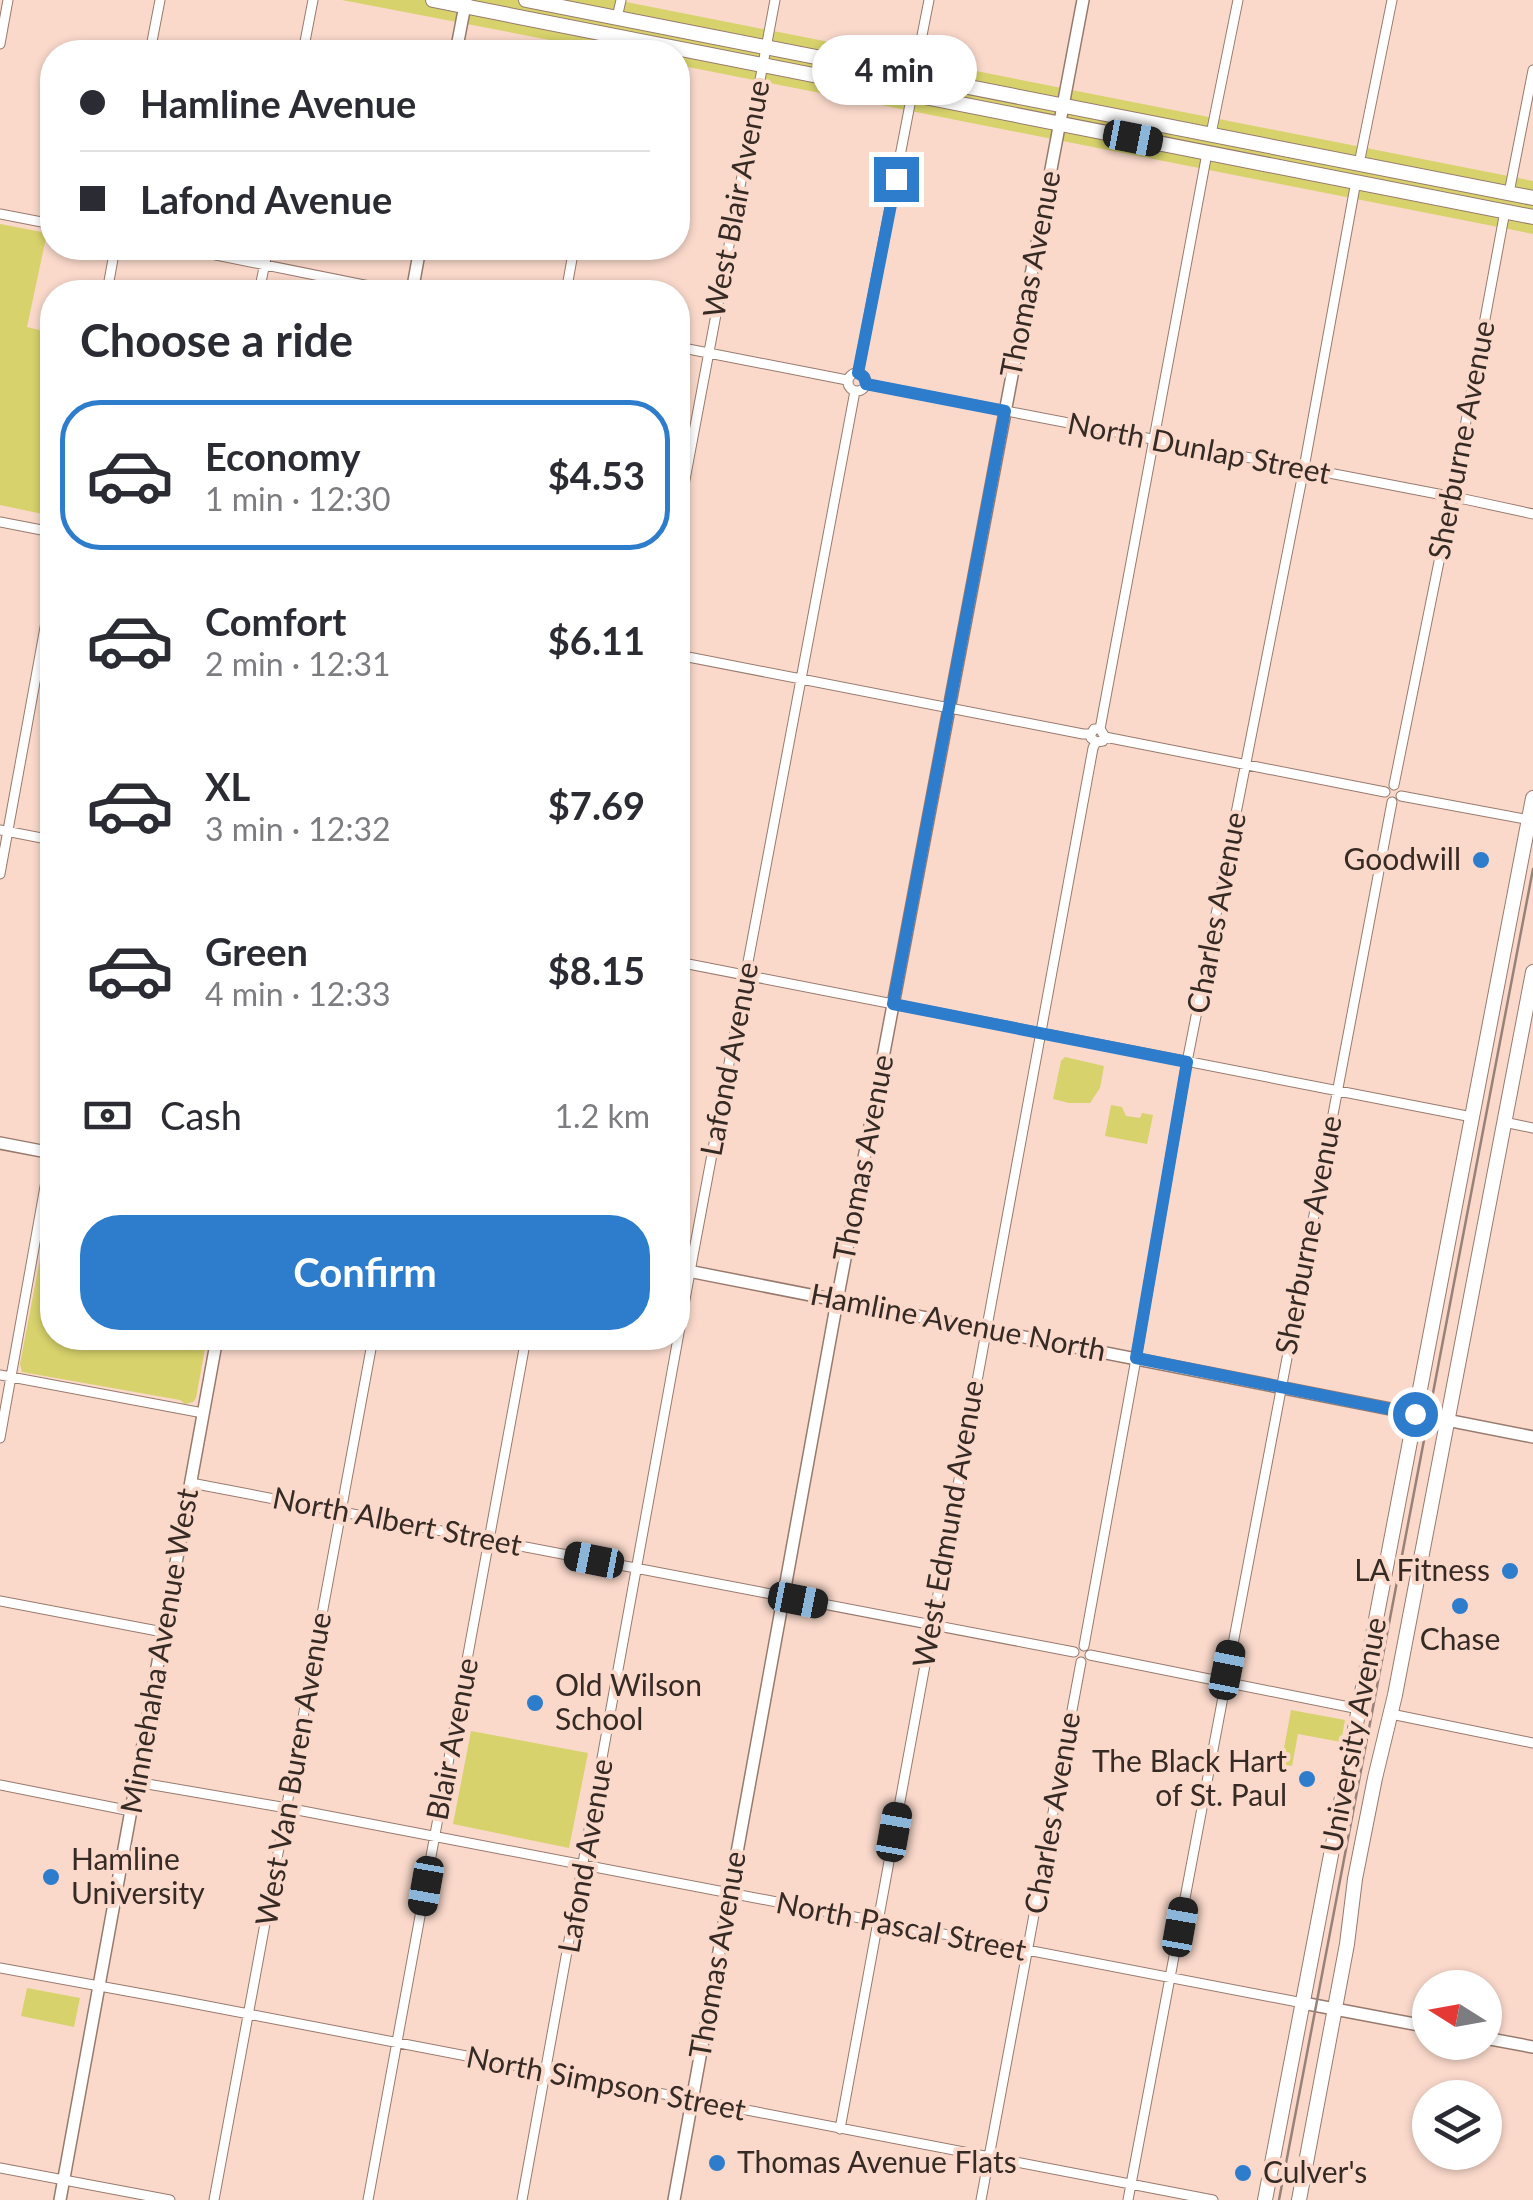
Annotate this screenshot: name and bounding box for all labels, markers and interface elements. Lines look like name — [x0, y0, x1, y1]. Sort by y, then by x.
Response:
callout: 4 min — [814, 34, 978, 104]
text: 4 min — [855, 50, 934, 89]
street label: West Blair Avenue — [694, 77, 776, 320]
text: Hamline Avenue — [140, 80, 416, 126]
car — [1101, 118, 1165, 158]
route end — [874, 157, 919, 202]
street label: Thomas Avenue — [991, 167, 1067, 380]
text: Lafond Avenue — [140, 176, 392, 222]
text: Choose a ride — [80, 313, 353, 367]
street label: Sherburne Avenue — [1419, 317, 1501, 562]
street label: North Dunlap Street — [1065, 404, 1334, 490]
icon: car — [85, 430, 175, 520]
text: Economy — [205, 433, 360, 479]
text: $4.53 — [548, 452, 645, 498]
text: 1 min · 12:30 — [205, 479, 391, 518]
icon: car — [85, 595, 175, 685]
text: Comfort — [205, 598, 346, 644]
text: $6.11 — [548, 617, 645, 663]
text: 2 min · 12:31 — [205, 644, 391, 683]
icon: car — [85, 760, 175, 850]
text: XL — [205, 763, 250, 809]
text: $7.69 — [548, 782, 645, 828]
text: 3 min · 12:32 — [205, 809, 391, 848]
street label: Charles Avenue — [1178, 809, 1252, 1016]
place label: Goodwill — [1344, 840, 1461, 876]
marker: Goodwill — [1470, 849, 1492, 871]
icon: car — [85, 925, 175, 1015]
text: Green — [205, 928, 308, 974]
text: $8.15 — [548, 947, 645, 993]
street label: Lafond Avenue — [692, 959, 764, 1159]
text: 4 min · 12:33 — [205, 974, 391, 1013]
street label: Thomas Avenue — [824, 1051, 900, 1264]
icon: cash — [80, 1088, 135, 1143]
text: Cash — [160, 1092, 242, 1138]
text: 1.2 km — [555, 1096, 650, 1135]
street label: Sherburne Avenue — [1266, 1112, 1348, 1357]
button: Confirm — [80, 1215, 650, 1330]
street label: Hamline Avenue North — [807, 1275, 1109, 1367]
street label: West Edmund Avenue — [904, 1377, 990, 1670]
route start — [1393, 1392, 1438, 1437]
street label: North Albert Street — [270, 1478, 525, 1562]
street label: Minnehaha Avenue West — [112, 1485, 204, 1816]
car — [562, 1540, 626, 1580]
place label: LA Fitness — [1354, 1551, 1490, 1587]
marker: LA Fitness — [1499, 1560, 1521, 1582]
car — [766, 1580, 830, 1620]
marker: Chase — [1449, 1595, 1471, 1617]
street label: West Van Buren Avenue — [247, 1609, 337, 1928]
street label: University Avenue — [1312, 1614, 1393, 1855]
place label: Chase — [1420, 1620, 1500, 1656]
car — [1207, 1638, 1247, 1702]
street label: Blair Avenue — [418, 1654, 484, 1823]
place label: Old Wilson School — [555, 1666, 702, 1736]
marker: Old Wilson School — [524, 1692, 546, 1714]
street label: Charles Avenue — [1016, 1709, 1087, 1916]
place label: The Black Hart of St. Paul — [1092, 1742, 1287, 1812]
street label: Lafond Avenue — [549, 1756, 619, 1956]
marker: The Black Hart of St. Paul — [1296, 1768, 1318, 1790]
car — [874, 1800, 914, 1864]
place label: Hamline University — [71, 1840, 205, 1910]
street label: Thomas Avenue — [680, 1848, 752, 2061]
car — [406, 1854, 446, 1918]
marker: Hamline University — [40, 1866, 62, 1888]
street label: North Pascal Street — [773, 1883, 1030, 1967]
car — [1160, 1895, 1200, 1959]
north arrow — [1412, 1970, 1502, 2060]
map controls — [1412, 1970, 1502, 2170]
street label: North Simpson Street — [464, 2037, 749, 2127]
button: layers — [1412, 2080, 1502, 2170]
place label: Thomas Avenue Flats — [737, 2143, 1017, 2179]
marker: Thomas Avenue Flats — [706, 2152, 728, 2174]
place label: Culver's — [1263, 2153, 1367, 2189]
marker: Culver's — [1232, 2162, 1254, 2184]

